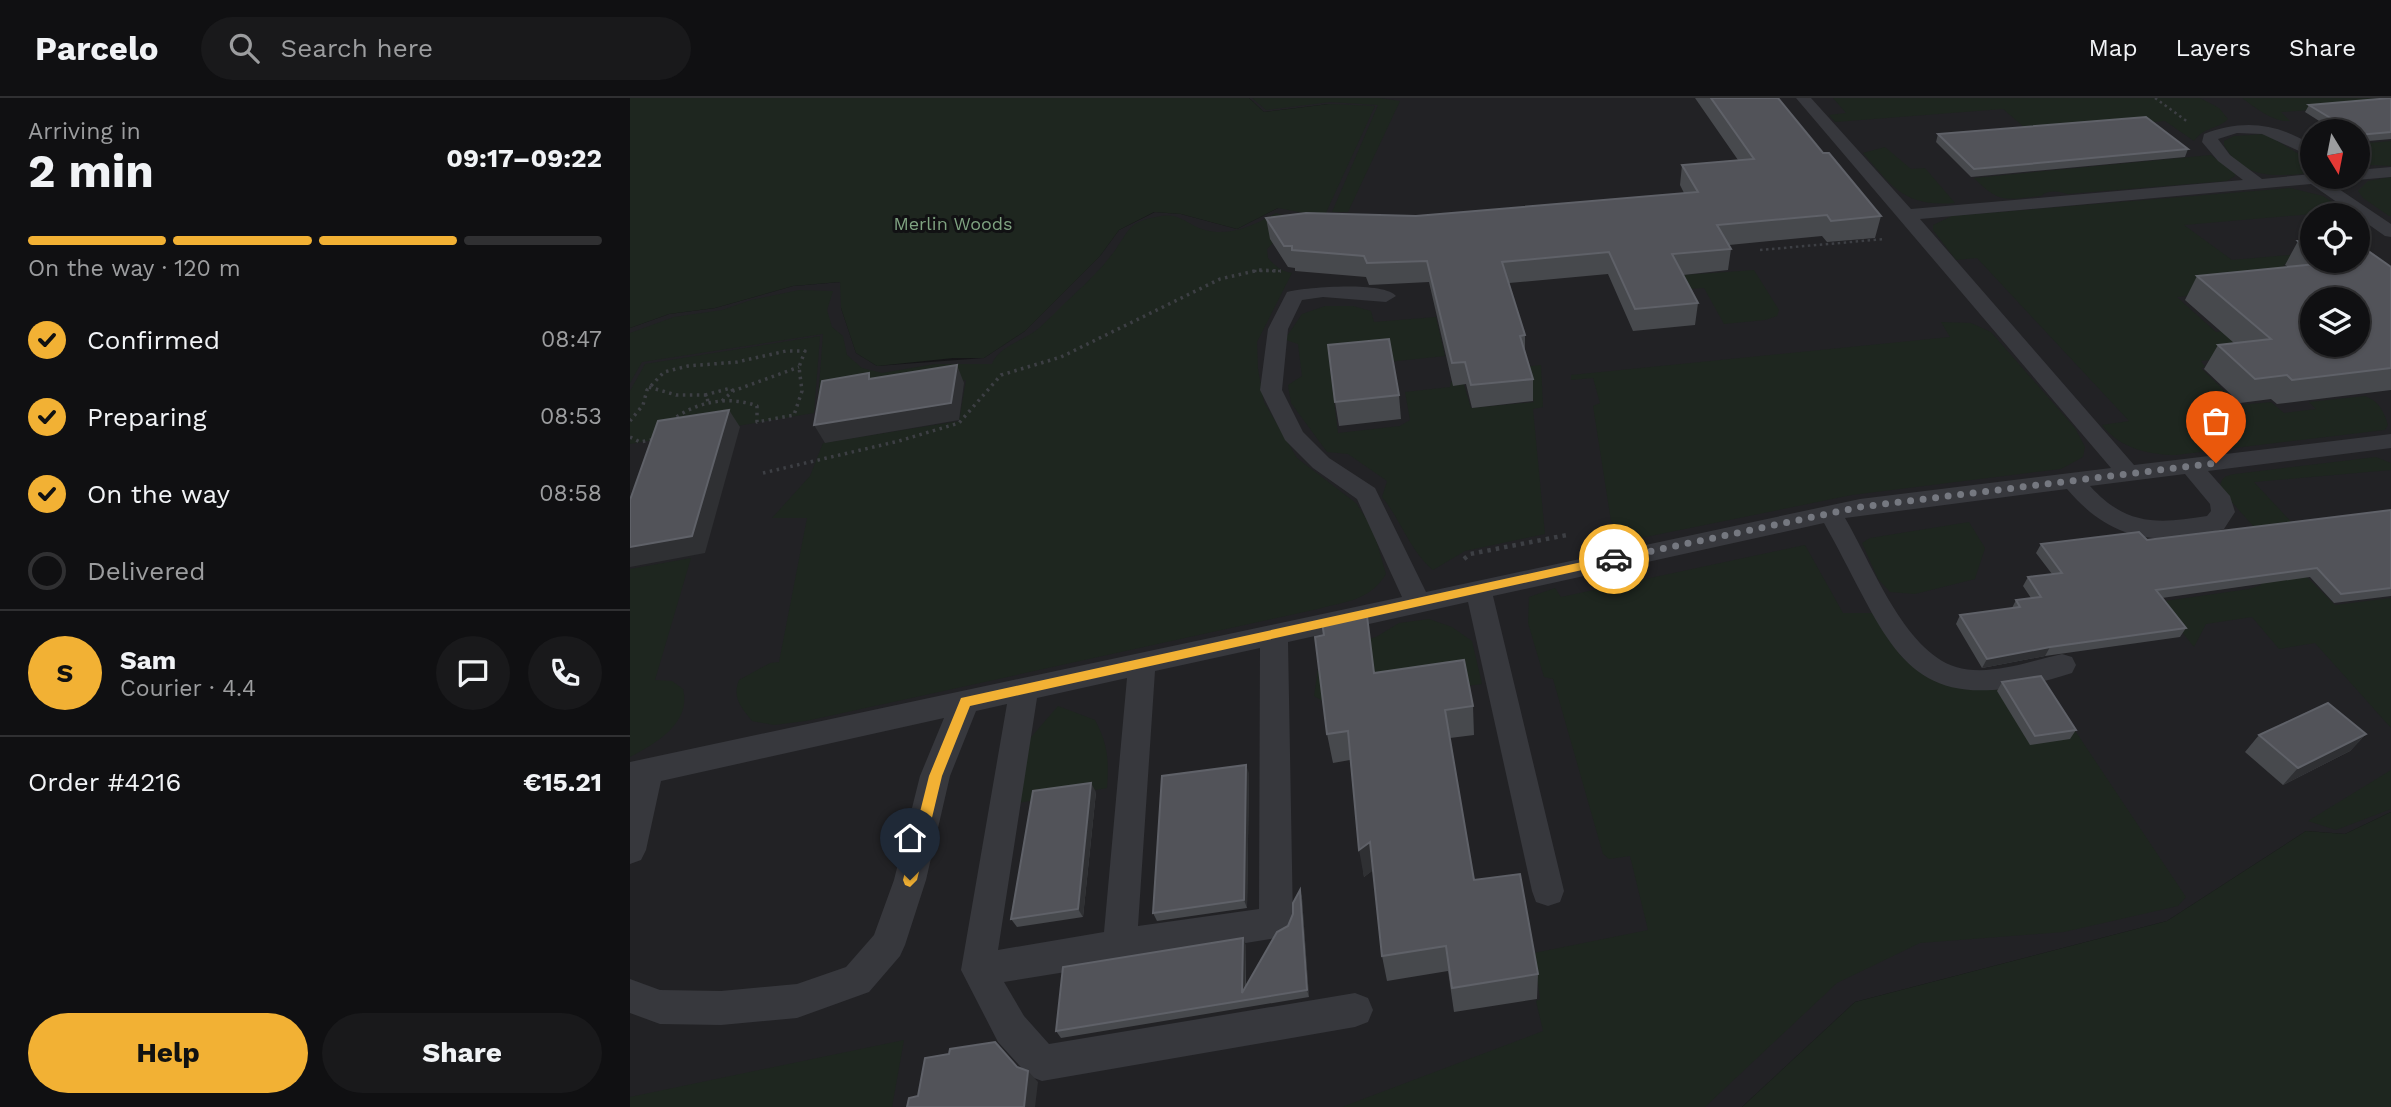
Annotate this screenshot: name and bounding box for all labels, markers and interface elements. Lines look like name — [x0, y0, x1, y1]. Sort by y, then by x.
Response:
search box — [201, 17, 691, 80]
text: Parcelo — [35, 29, 159, 68]
icon: search — [225, 29, 263, 67]
text: Search here — [281, 33, 433, 63]
text: Map — [2089, 34, 2137, 62]
text: Layers — [2175, 34, 2251, 62]
text: Share — [2289, 34, 2356, 62]
text: Arriving in — [28, 118, 141, 145]
north arrow — [2300, 119, 2370, 189]
map controls — [2300, 119, 2370, 357]
text: 09:17–09:22 — [446, 143, 602, 173]
text: 2 min — [28, 144, 154, 198]
button: locate — [2300, 203, 2370, 273]
park label: Merlin Woods — [893, 213, 1013, 234]
text: On the way · 120 m — [28, 255, 241, 282]
button: layers — [2300, 287, 2370, 357]
icon: check — [28, 321, 66, 359]
text: Confirmed — [87, 325, 220, 355]
text: 08:47 — [541, 326, 602, 353]
pin — [2186, 391, 2246, 463]
icon: check — [28, 398, 66, 436]
text: Preparing — [87, 402, 207, 432]
icon: bag — [2197, 402, 2235, 440]
text: 08:53 — [540, 403, 602, 430]
icon: check — [28, 475, 66, 513]
text: On the way — [87, 479, 230, 509]
text: 08:58 — [539, 480, 602, 507]
courier — [1579, 524, 1649, 594]
icon: car — [1595, 540, 1633, 578]
text: Delivered — [87, 556, 206, 586]
button: chat — [436, 636, 510, 710]
button: phone — [528, 636, 602, 710]
text: Sam — [120, 645, 176, 675]
text: S — [57, 658, 73, 688]
text: Courier · 4.4 — [120, 675, 256, 702]
text: Order #4216 — [28, 767, 181, 797]
text: €15.21 — [523, 767, 602, 797]
pin — [880, 808, 940, 880]
icon: home — [891, 819, 929, 857]
button: Help — [28, 1013, 308, 1093]
button: Share — [322, 1013, 602, 1093]

